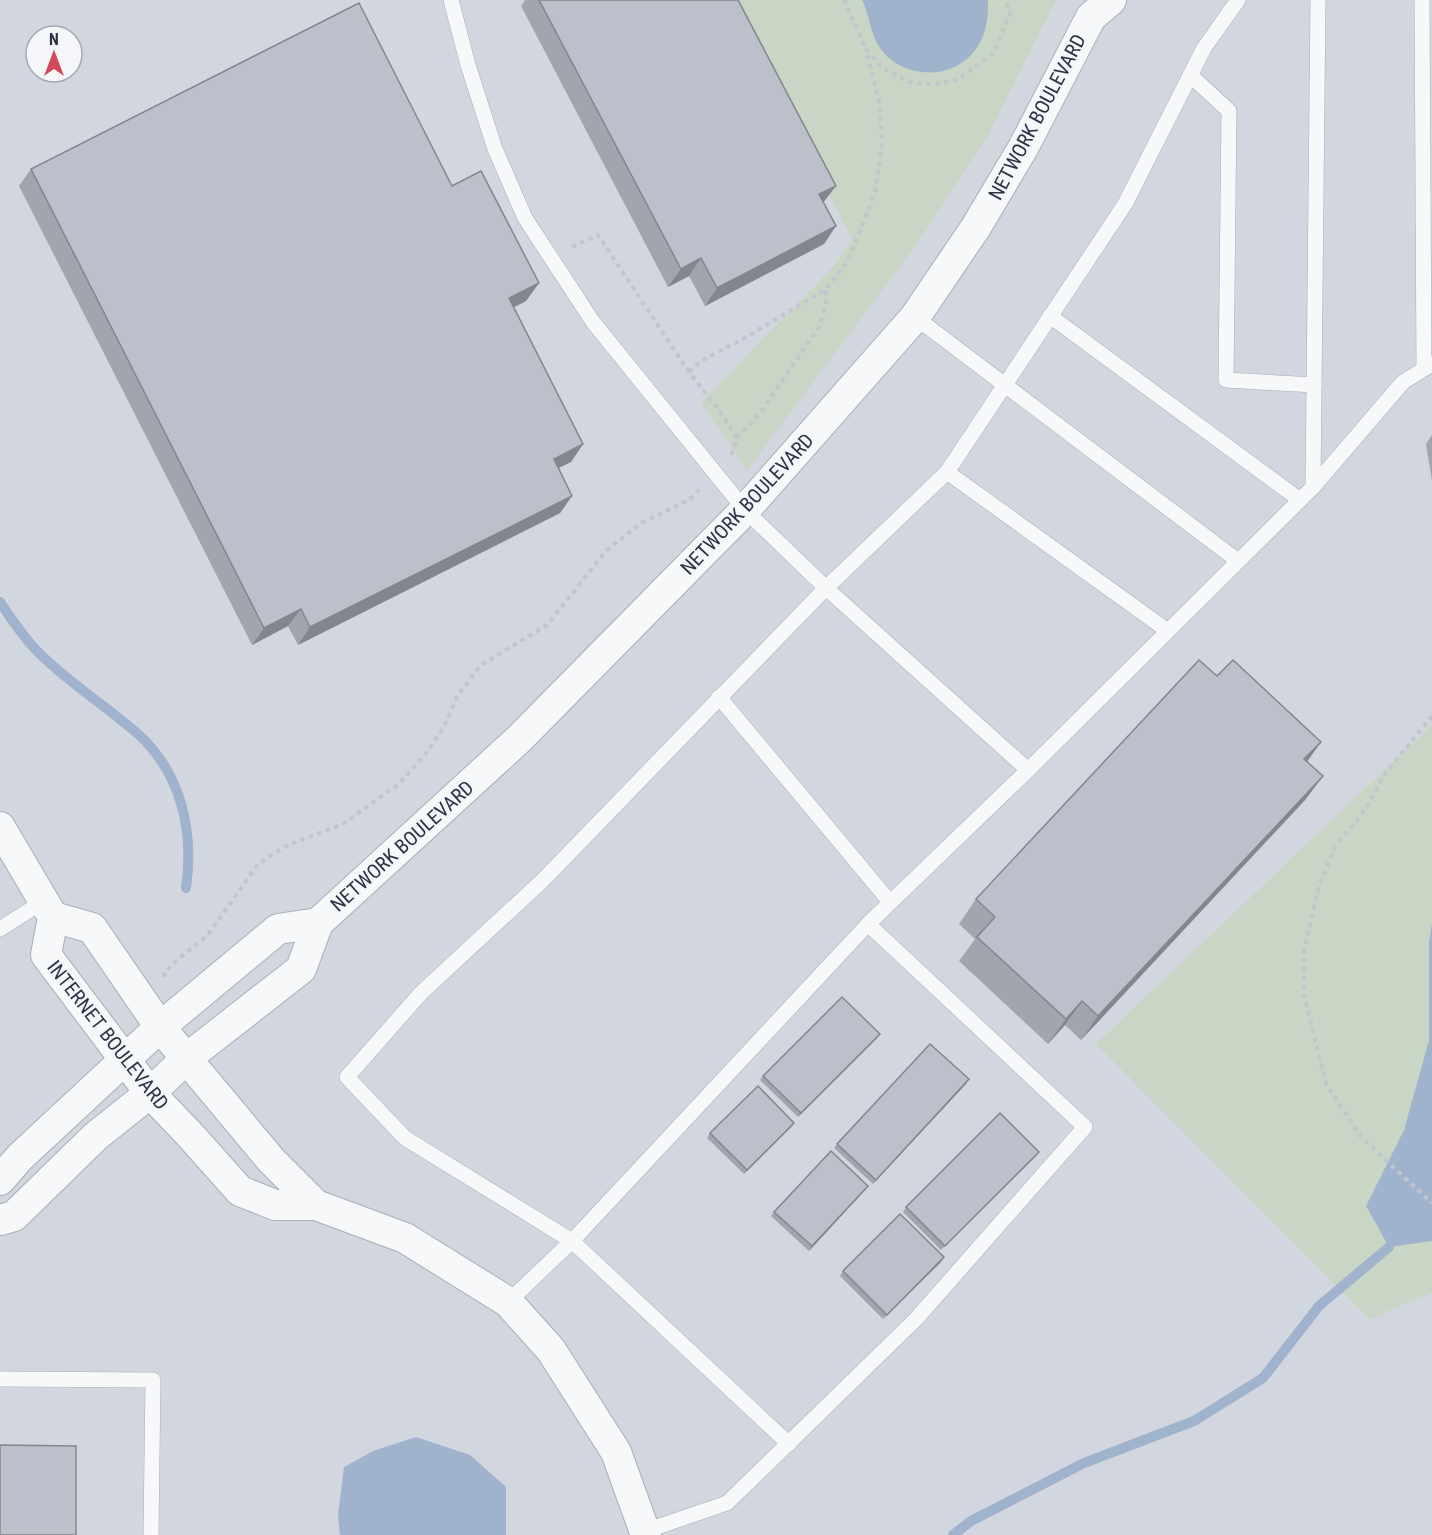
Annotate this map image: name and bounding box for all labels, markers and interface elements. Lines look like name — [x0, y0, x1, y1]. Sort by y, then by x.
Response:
north arrow — [24, 24, 84, 84]
text: N — [49, 30, 59, 49]
street label: NETWORK BOULEVARD — [983, 30, 1091, 204]
street label: NETWORK BOULEVARD — [675, 428, 819, 580]
street label: NETWORK BOULEVARD — [326, 775, 478, 917]
street label: INTERNET BOULEVARD — [42, 956, 174, 1114]

